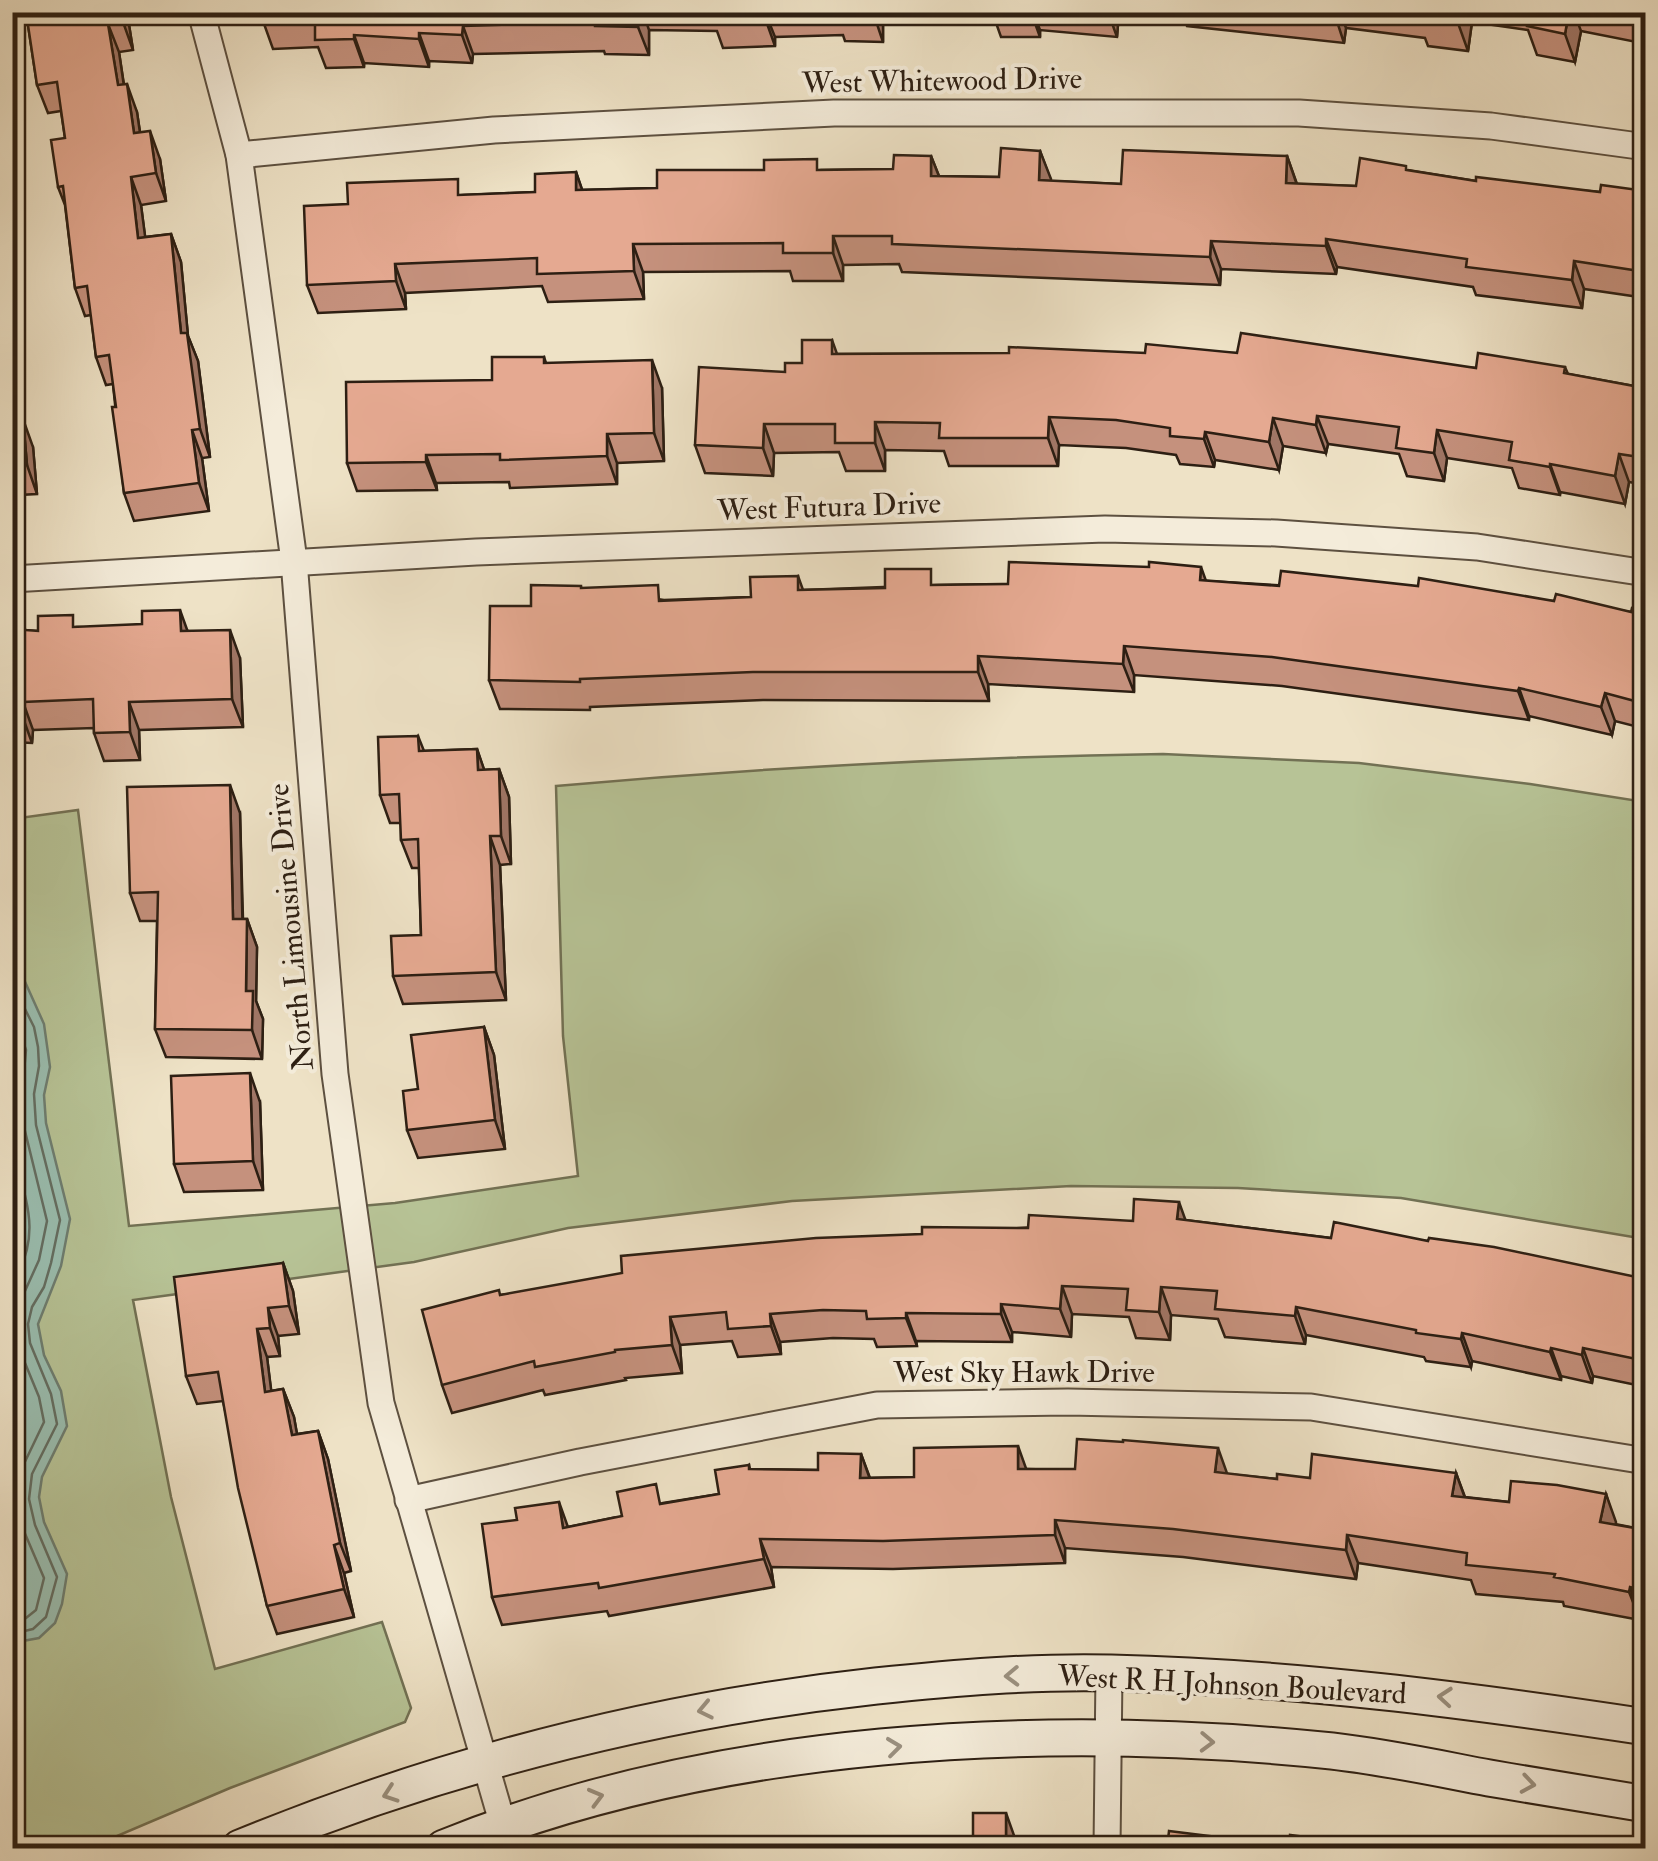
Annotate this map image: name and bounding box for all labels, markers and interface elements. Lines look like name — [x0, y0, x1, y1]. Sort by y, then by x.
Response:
street label: West Whitewood Drive — [801, 60, 1082, 102]
street label: West Futura Drive — [715, 485, 942, 529]
street label: North Limousine Drive — [260, 782, 322, 1072]
street label: West Sky Hawk Drive — [892, 1354, 1155, 1391]
street label: West R H Johnson Boulevard — [1055, 1657, 1408, 1713]
one-way arrow — [1003, 1665, 1019, 1686]
one-way arrow — [1437, 1687, 1453, 1709]
one-way arrow — [697, 1699, 714, 1720]
one-way arrow — [1199, 1731, 1215, 1752]
one-way arrow — [886, 1737, 902, 1758]
one-way arrow — [1520, 1773, 1537, 1794]
one-way arrow — [383, 1782, 400, 1802]
one-way arrow — [587, 1787, 604, 1808]

